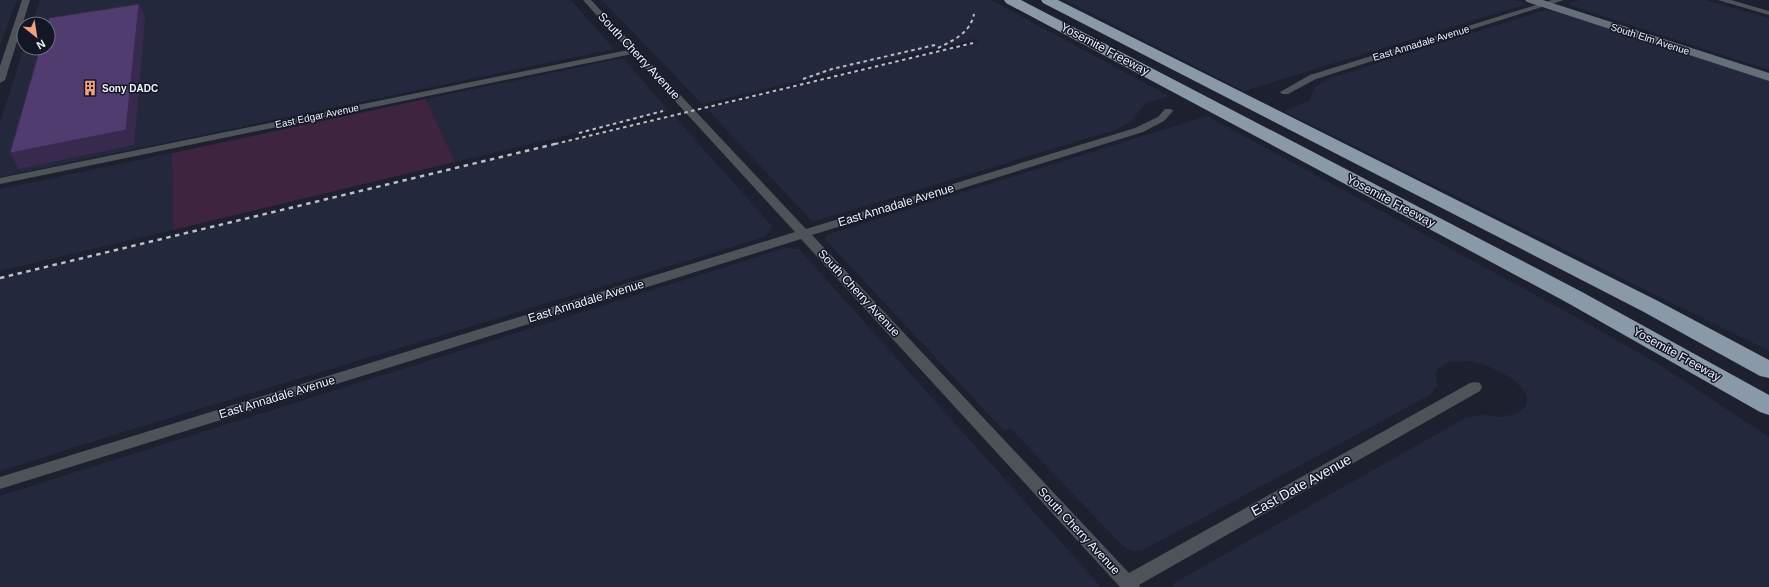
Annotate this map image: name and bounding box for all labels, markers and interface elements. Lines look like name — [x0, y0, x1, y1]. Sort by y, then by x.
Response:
street label: South Cherry Avenue — [595, 10, 683, 103]
north arrow — [16, 16, 56, 56]
street label: Yosemite Freeway — [1058, 20, 1152, 78]
street label: South Elm Avenue — [1609, 21, 1691, 57]
street label: East Annadale Avenue — [1371, 23, 1471, 63]
text: N — [35, 37, 47, 52]
building icon: Sony DADC — [81, 79, 99, 97]
place label: Sony DADC — [102, 83, 158, 94]
street label: East Edgar Avenue — [274, 102, 360, 130]
street label: Yosemite Freeway — [1344, 172, 1438, 230]
street label: East Annadale Avenue — [836, 181, 956, 229]
street label: South Cherry Avenue — [815, 247, 903, 340]
street label: East Annadale Avenue — [526, 277, 646, 325]
street label: Yosemite Freeway — [1631, 324, 1723, 384]
street label: East Annadale Avenue — [217, 373, 337, 421]
street label: East Date Avenue — [1248, 451, 1354, 519]
street label: South Cherry Avenue — [1035, 485, 1123, 578]

